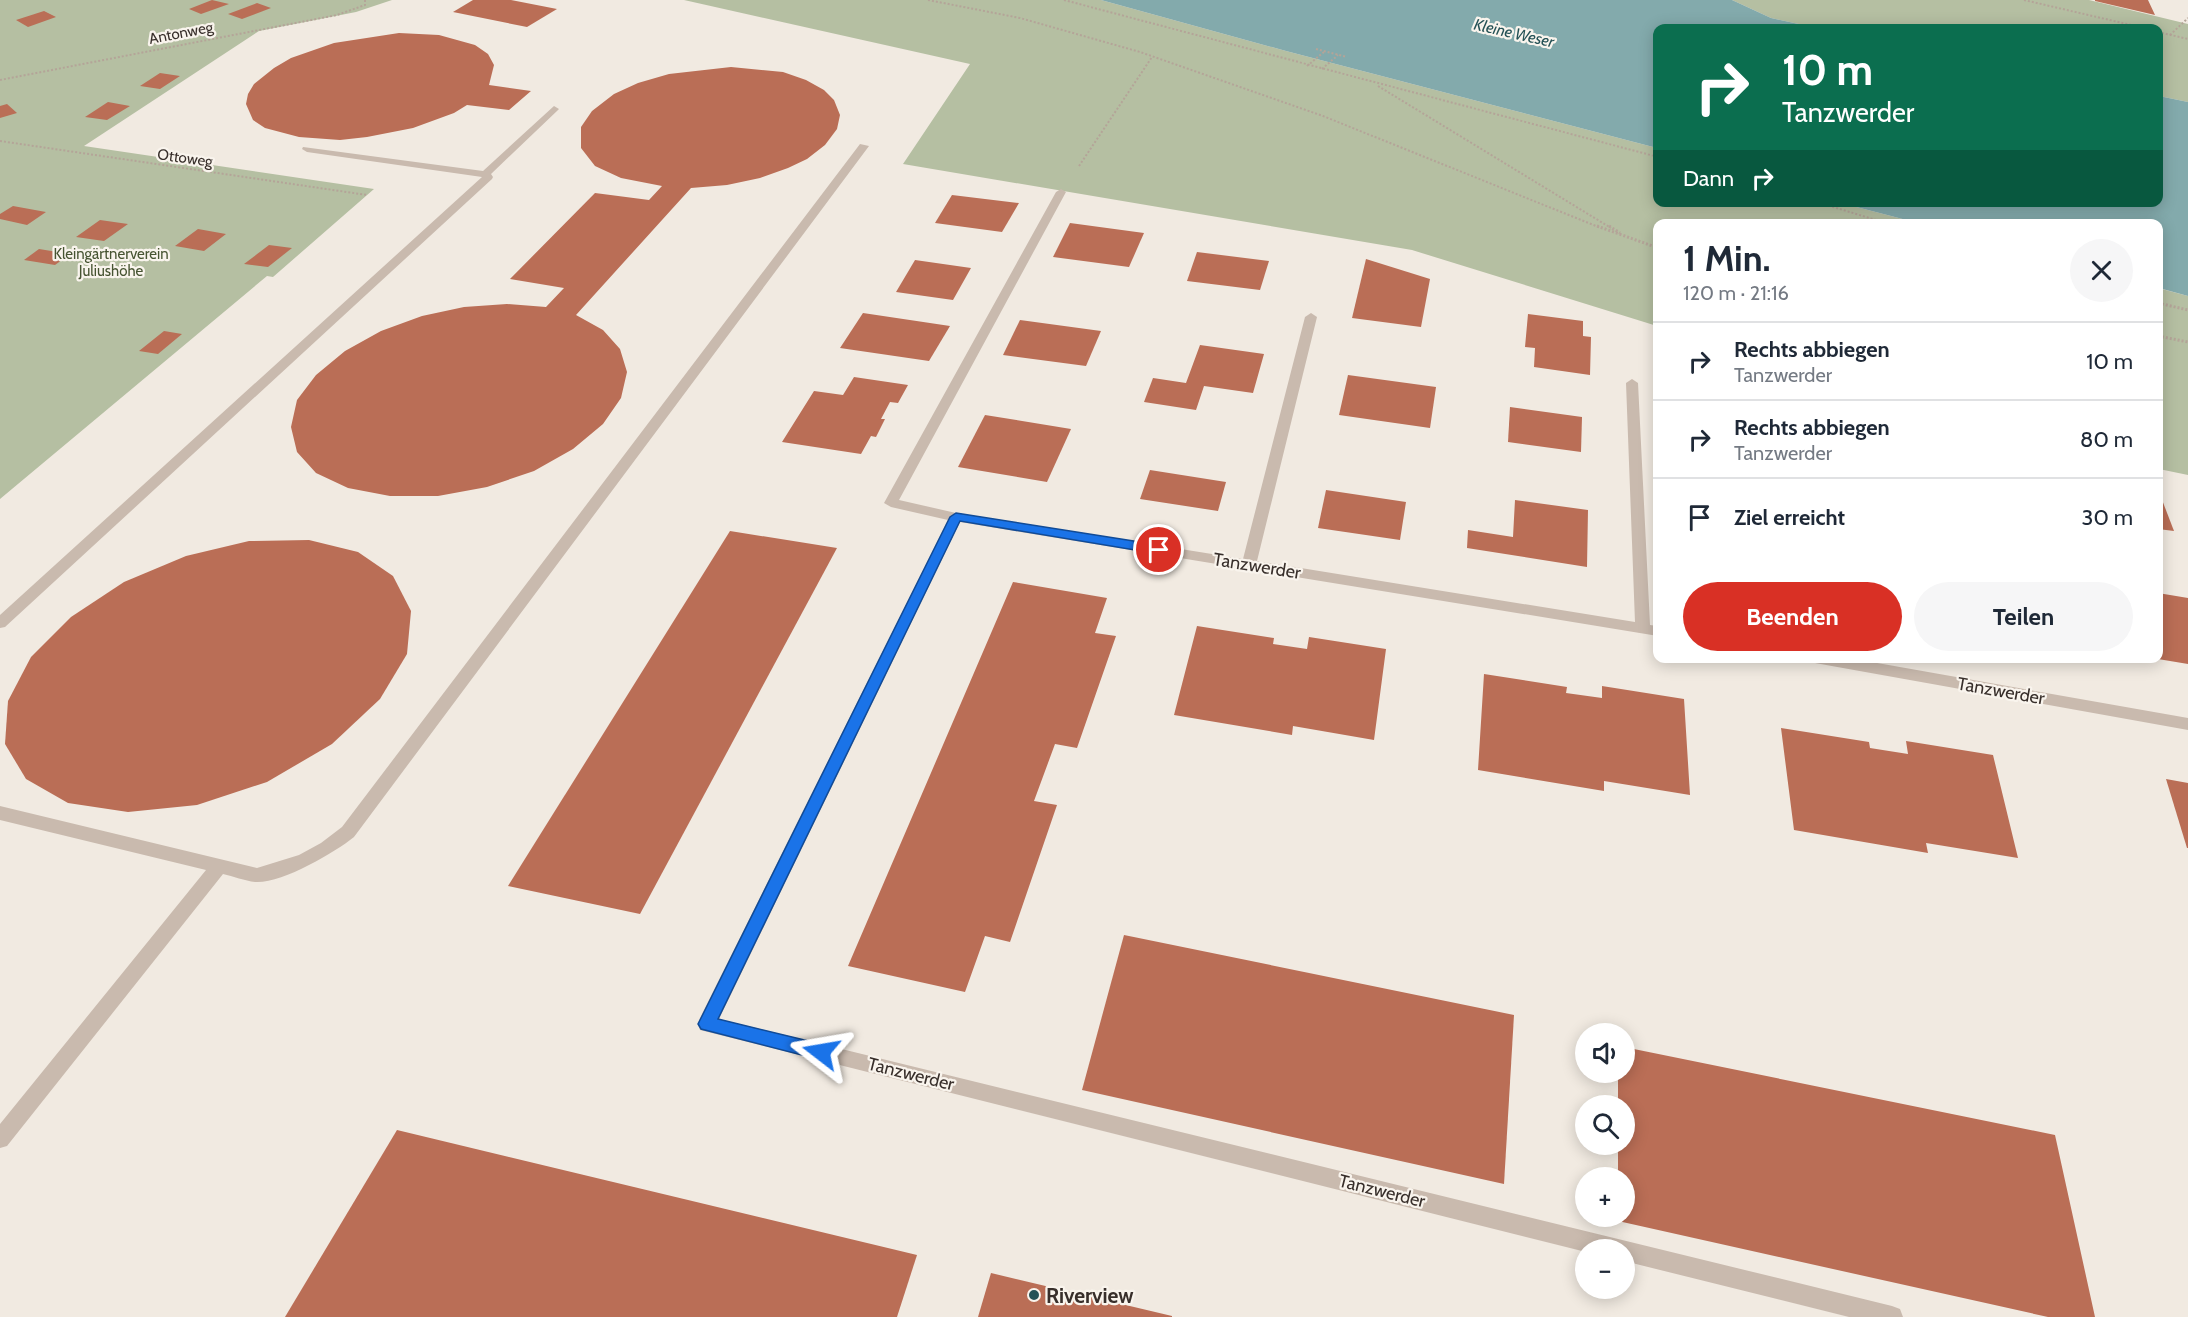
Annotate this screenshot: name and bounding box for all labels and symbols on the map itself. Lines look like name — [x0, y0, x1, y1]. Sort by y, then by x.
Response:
water label: Kleine Weser — [1472, 15, 1557, 52]
street label: Antonweg — [147, 18, 215, 48]
street label: Ottoweg — [156, 145, 214, 171]
park label: Kleingärtnerverein Juliushöhe — [53, 245, 169, 280]
pin — [1133, 524, 1184, 575]
street label: Tanzwerder — [1212, 548, 1303, 584]
street label: Tanzwerder — [1956, 673, 2047, 710]
position arrow — [789, 1020, 853, 1084]
street label: Tanzwerder — [866, 1053, 957, 1095]
street label: Tanzwerder — [1337, 1170, 1428, 1212]
place label: Riverview — [1046, 1283, 1134, 1308]
marker: Riverview — [1027, 1288, 1041, 1302]

